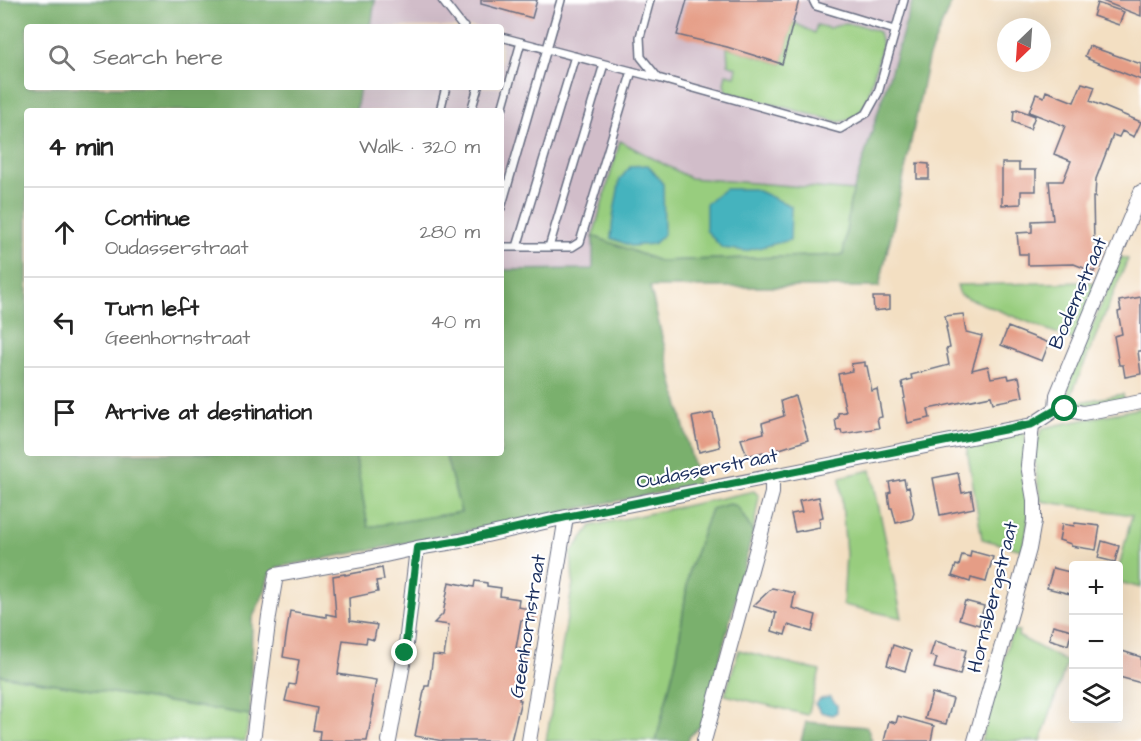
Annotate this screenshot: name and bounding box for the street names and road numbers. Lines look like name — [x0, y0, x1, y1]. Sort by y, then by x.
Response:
street label: Bodemstraat — [1042, 232, 1114, 354]
street label: Oudasserstraat — [634, 442, 780, 496]
street label: Hornsbergstraat — [961, 518, 1026, 676]
street label: Geenhornstraat — [503, 552, 553, 700]

